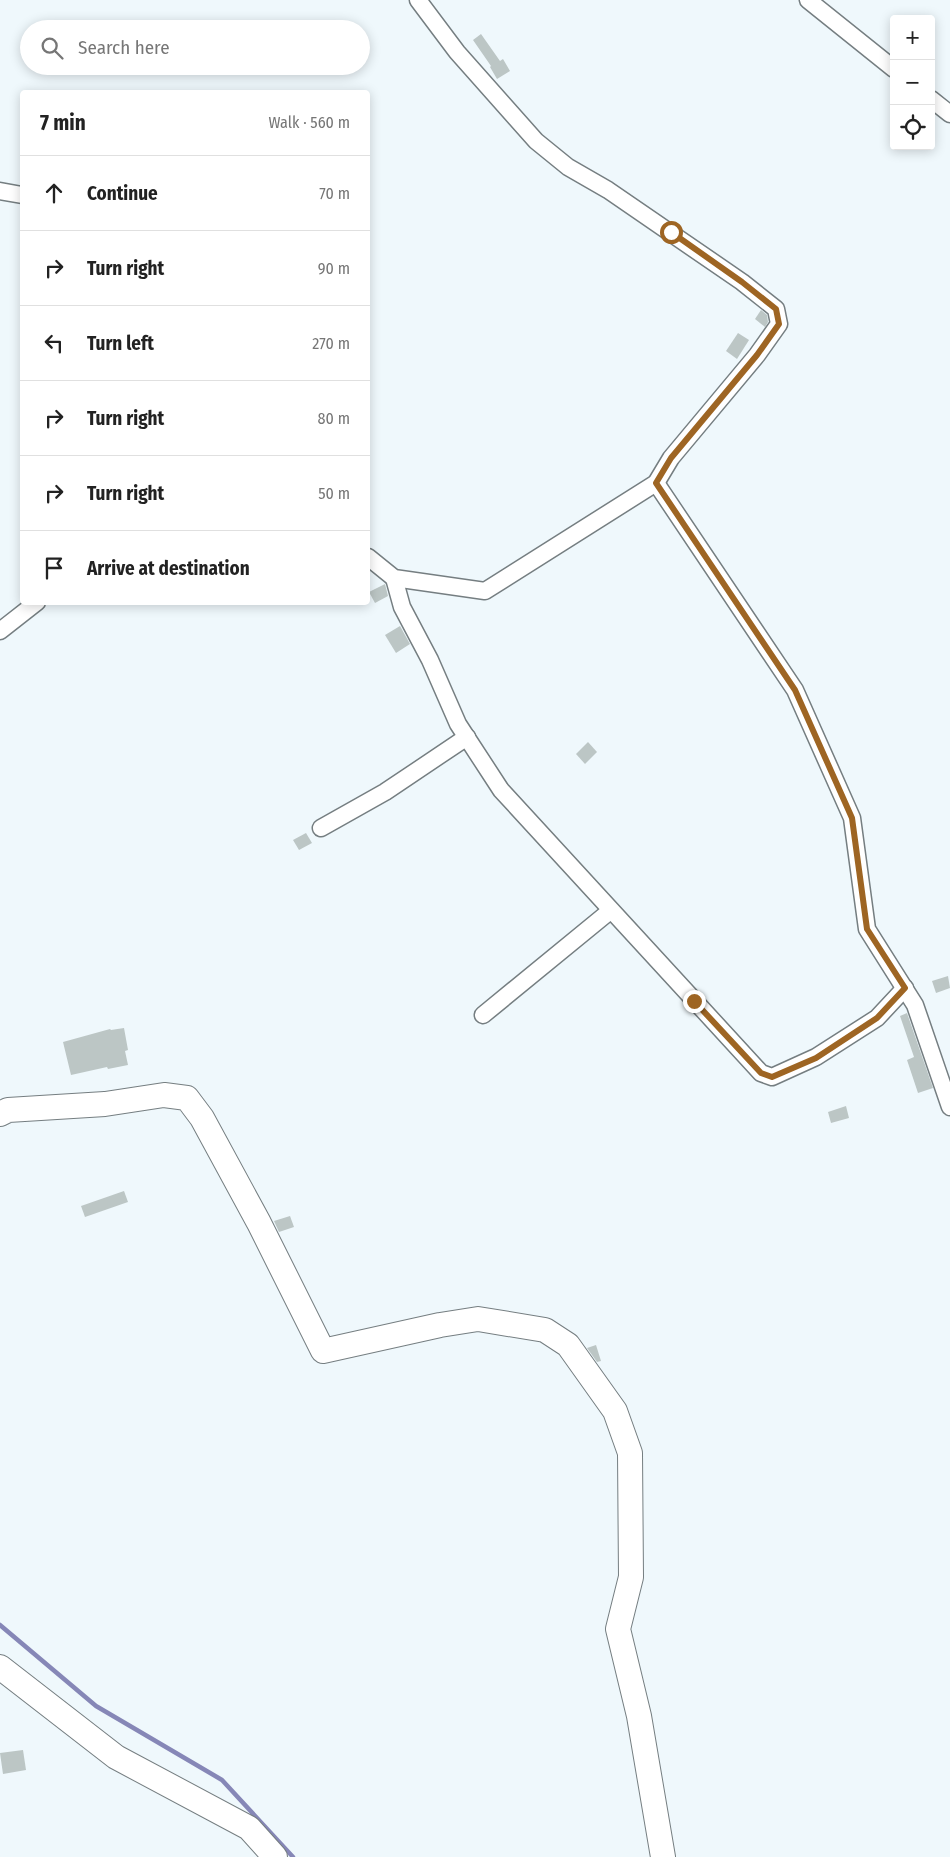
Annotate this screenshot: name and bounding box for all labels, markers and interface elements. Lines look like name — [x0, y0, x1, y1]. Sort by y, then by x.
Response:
map controls — [890, 15, 935, 150]
button: + — [890, 15, 935, 60]
search box — [20, 20, 370, 75]
icon: search — [38, 34, 66, 62]
text: Search here — [78, 36, 170, 59]
button: − — [890, 60, 935, 105]
button: locate — [890, 105, 935, 150]
text: 7 min — [40, 110, 86, 136]
text: Walk · 560 m — [269, 113, 350, 132]
icon: ahead — [40, 179, 68, 207]
text: Continue — [87, 182, 158, 205]
text: 70 m — [319, 184, 350, 203]
route start — [660, 221, 683, 244]
icon: right — [40, 254, 68, 282]
text: Turn right — [87, 257, 164, 280]
text: 90 m — [318, 259, 350, 278]
icon: left — [40, 329, 68, 357]
text: Turn left — [87, 332, 154, 355]
text: 270 m — [312, 334, 350, 353]
icon: right — [40, 404, 68, 432]
text: Turn right — [87, 407, 164, 430]
text: 80 m — [318, 409, 350, 428]
icon: right — [40, 479, 68, 507]
text: Turn right — [87, 482, 164, 505]
text: 50 m — [318, 484, 350, 503]
icon: arrive — [40, 554, 68, 582]
text: Arrive at destination — [87, 557, 250, 580]
route end — [683, 990, 706, 1013]

